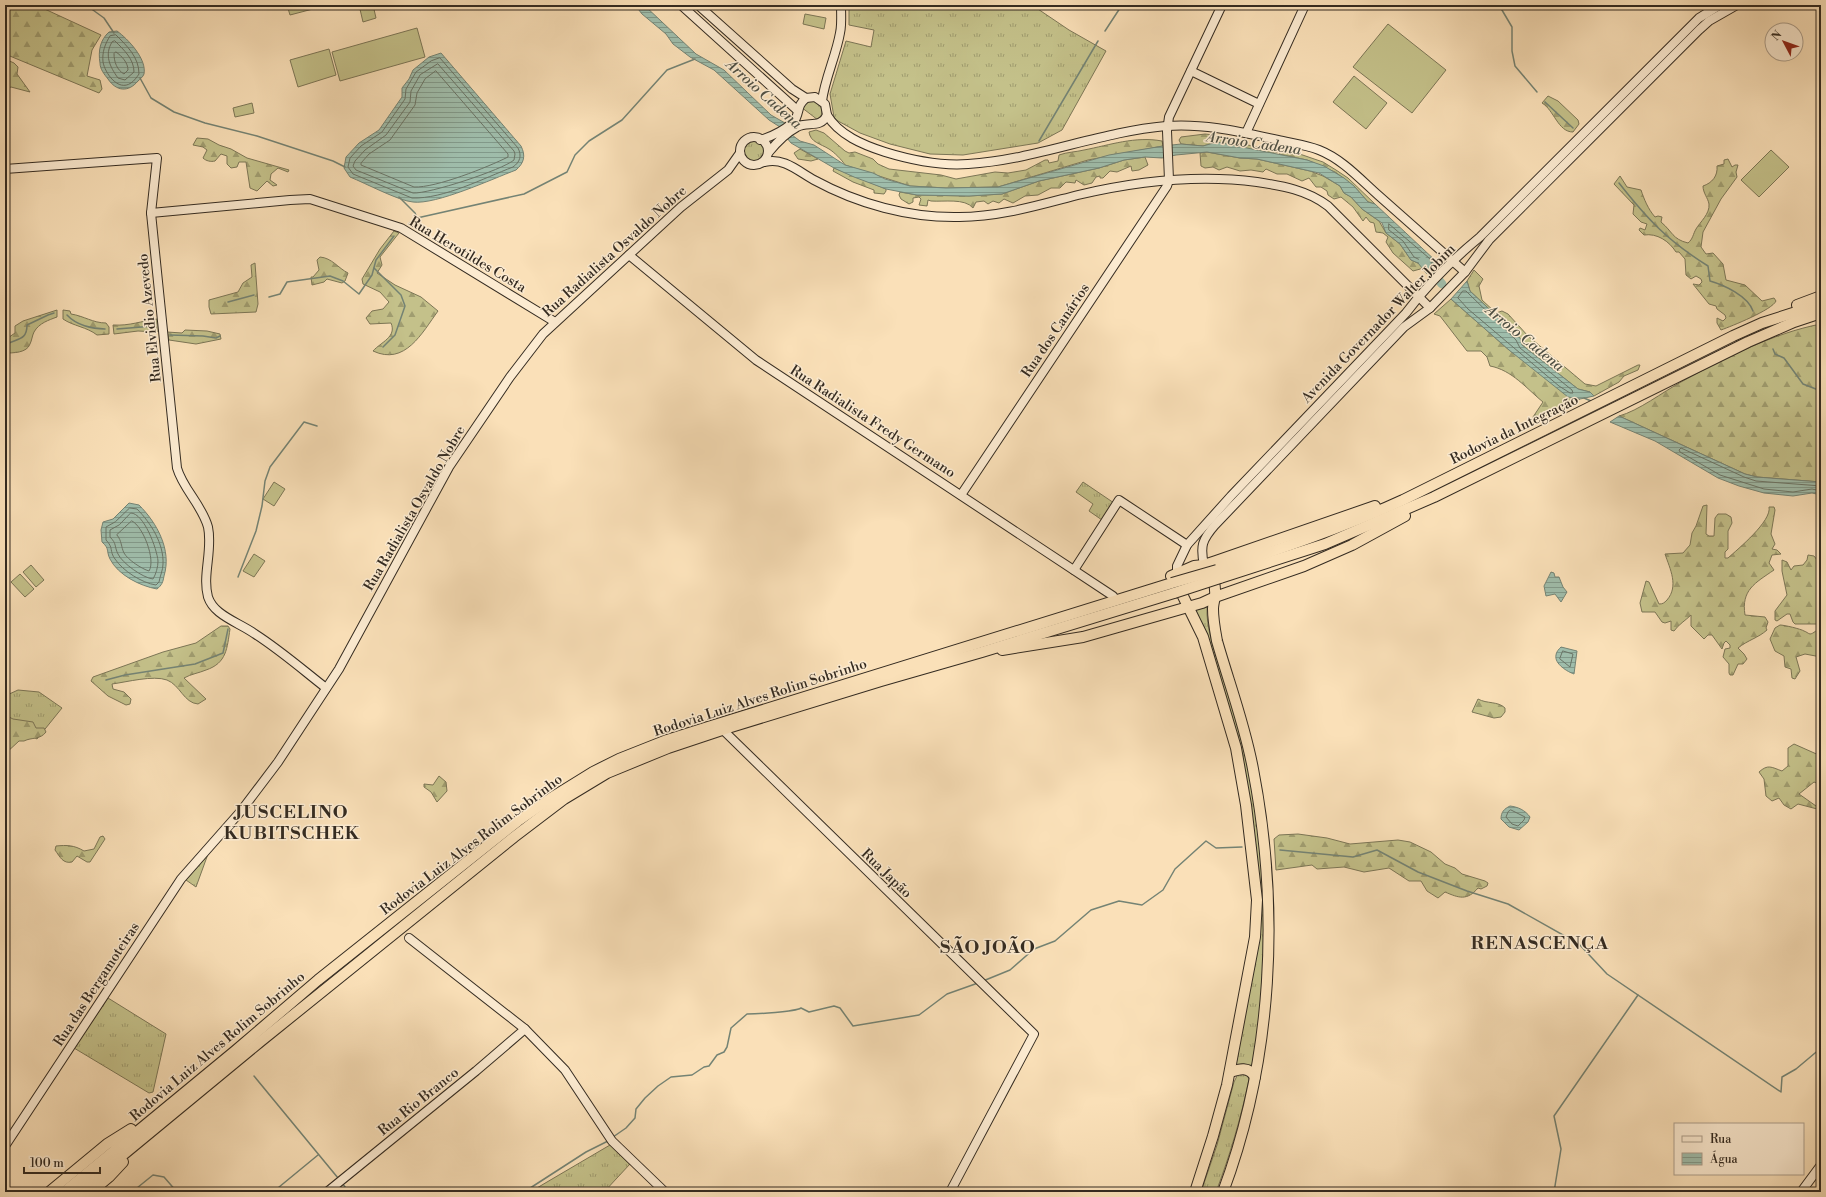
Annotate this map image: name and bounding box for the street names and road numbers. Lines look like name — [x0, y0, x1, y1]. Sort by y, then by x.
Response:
street label: Rua Radialista Osvaldo Nobre — [539, 182, 690, 321]
street label: Rua Herotildes Costa — [406, 213, 530, 297]
street label: Avenida Governador Walter Jobim — [1297, 240, 1460, 408]
street label: Rua Elvidio Azevedo — [134, 252, 166, 383]
street label: Rua dos Canários — [1018, 280, 1094, 381]
street label: Rua Radialista Fredy Germano — [786, 362, 959, 482]
street label: Rodovia da Integração — [1447, 391, 1582, 469]
street label: Rua Radialista Osvaldo Nobre — [360, 423, 470, 594]
street label: Rodovia Luiz Alves Rolim Sobrinho — [651, 655, 869, 741]
street label: Rodovia Luiz Alves Rolim Sobrinho — [377, 770, 566, 919]
street label: Rua Japão — [857, 845, 916, 902]
street label: Rua das Bergamoteiras — [50, 919, 144, 1050]
street label: Rodovia Luiz Alves Rolim Sobrinho — [126, 968, 309, 1125]
street label: Rua Rio Branco — [375, 1064, 463, 1140]

